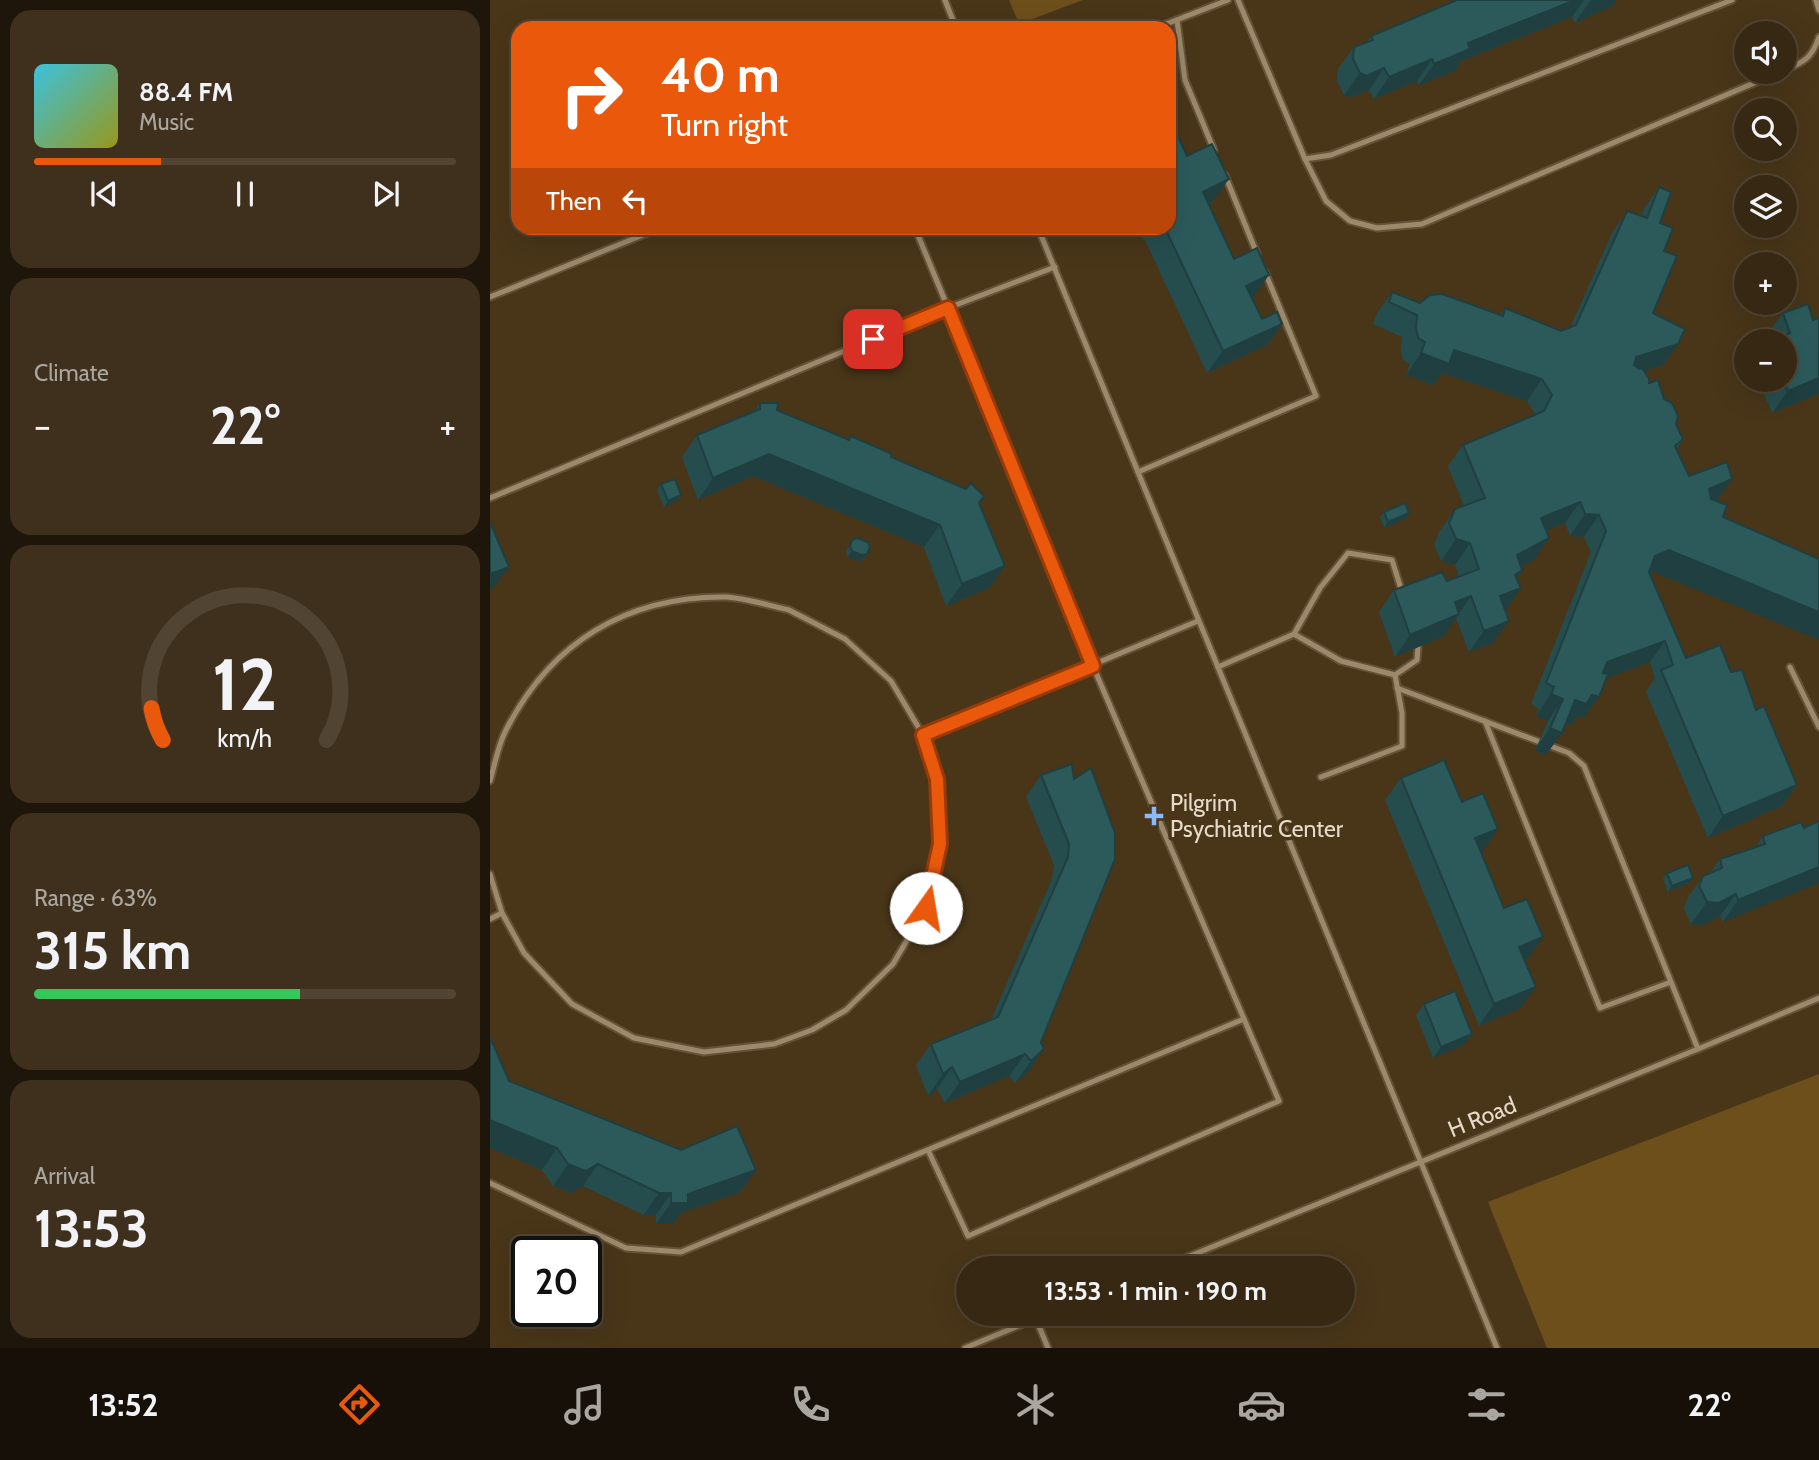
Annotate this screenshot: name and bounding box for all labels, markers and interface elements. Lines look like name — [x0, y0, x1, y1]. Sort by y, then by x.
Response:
map controls — [1734, 21, 1797, 392]
button: sound — [1734, 21, 1797, 84]
text: 40 m — [661, 45, 780, 104]
icon: right — [546, 49, 637, 140]
text: 88.4 FM — [139, 76, 233, 108]
button: search — [1734, 98, 1797, 161]
text: Turn right — [661, 105, 788, 144]
text: Music — [139, 108, 194, 136]
icon: previous — [85, 175, 123, 213]
icon: pause — [226, 175, 264, 213]
icon: next — [367, 175, 405, 213]
button: layers — [1734, 175, 1797, 238]
icon: left — [616, 182, 654, 220]
text: Then — [546, 185, 602, 217]
button: + — [1734, 252, 1797, 315]
pin — [843, 309, 903, 369]
icon: arrive — [854, 320, 892, 358]
button: − — [1734, 329, 1797, 392]
text: Climate — [34, 359, 109, 387]
text: 22° — [210, 394, 280, 457]
text: − — [34, 402, 51, 449]
text: + — [439, 402, 456, 449]
text: 12 — [212, 640, 278, 728]
text: km/h — [218, 723, 272, 753]
place label: Pilgrim Psychiatric Center — [1170, 789, 1344, 843]
marker: Pilgrim Psychiatric Center — [1144, 806, 1164, 826]
position arrow — [889, 871, 963, 945]
text: Range · 63% — [34, 884, 157, 912]
text: 315 km — [34, 919, 191, 982]
street label: H Road — [1444, 1091, 1520, 1143]
text: Arrival — [34, 1162, 95, 1190]
text: 13:53 — [34, 1197, 149, 1260]
speed limit sign: 20 — [511, 1236, 602, 1327]
text: 13:53 · 1 min · 190 m — [1044, 1275, 1267, 1307]
icon: directions — [335, 1380, 384, 1429]
icon: music — [560, 1380, 609, 1429]
icon: phone — [786, 1380, 835, 1429]
icon: climate — [1011, 1380, 1060, 1429]
icon: car — [1237, 1380, 1286, 1429]
icon: filters — [1462, 1380, 1511, 1429]
text: 13:52 — [88, 1385, 159, 1424]
text: 22° — [1688, 1385, 1731, 1424]

